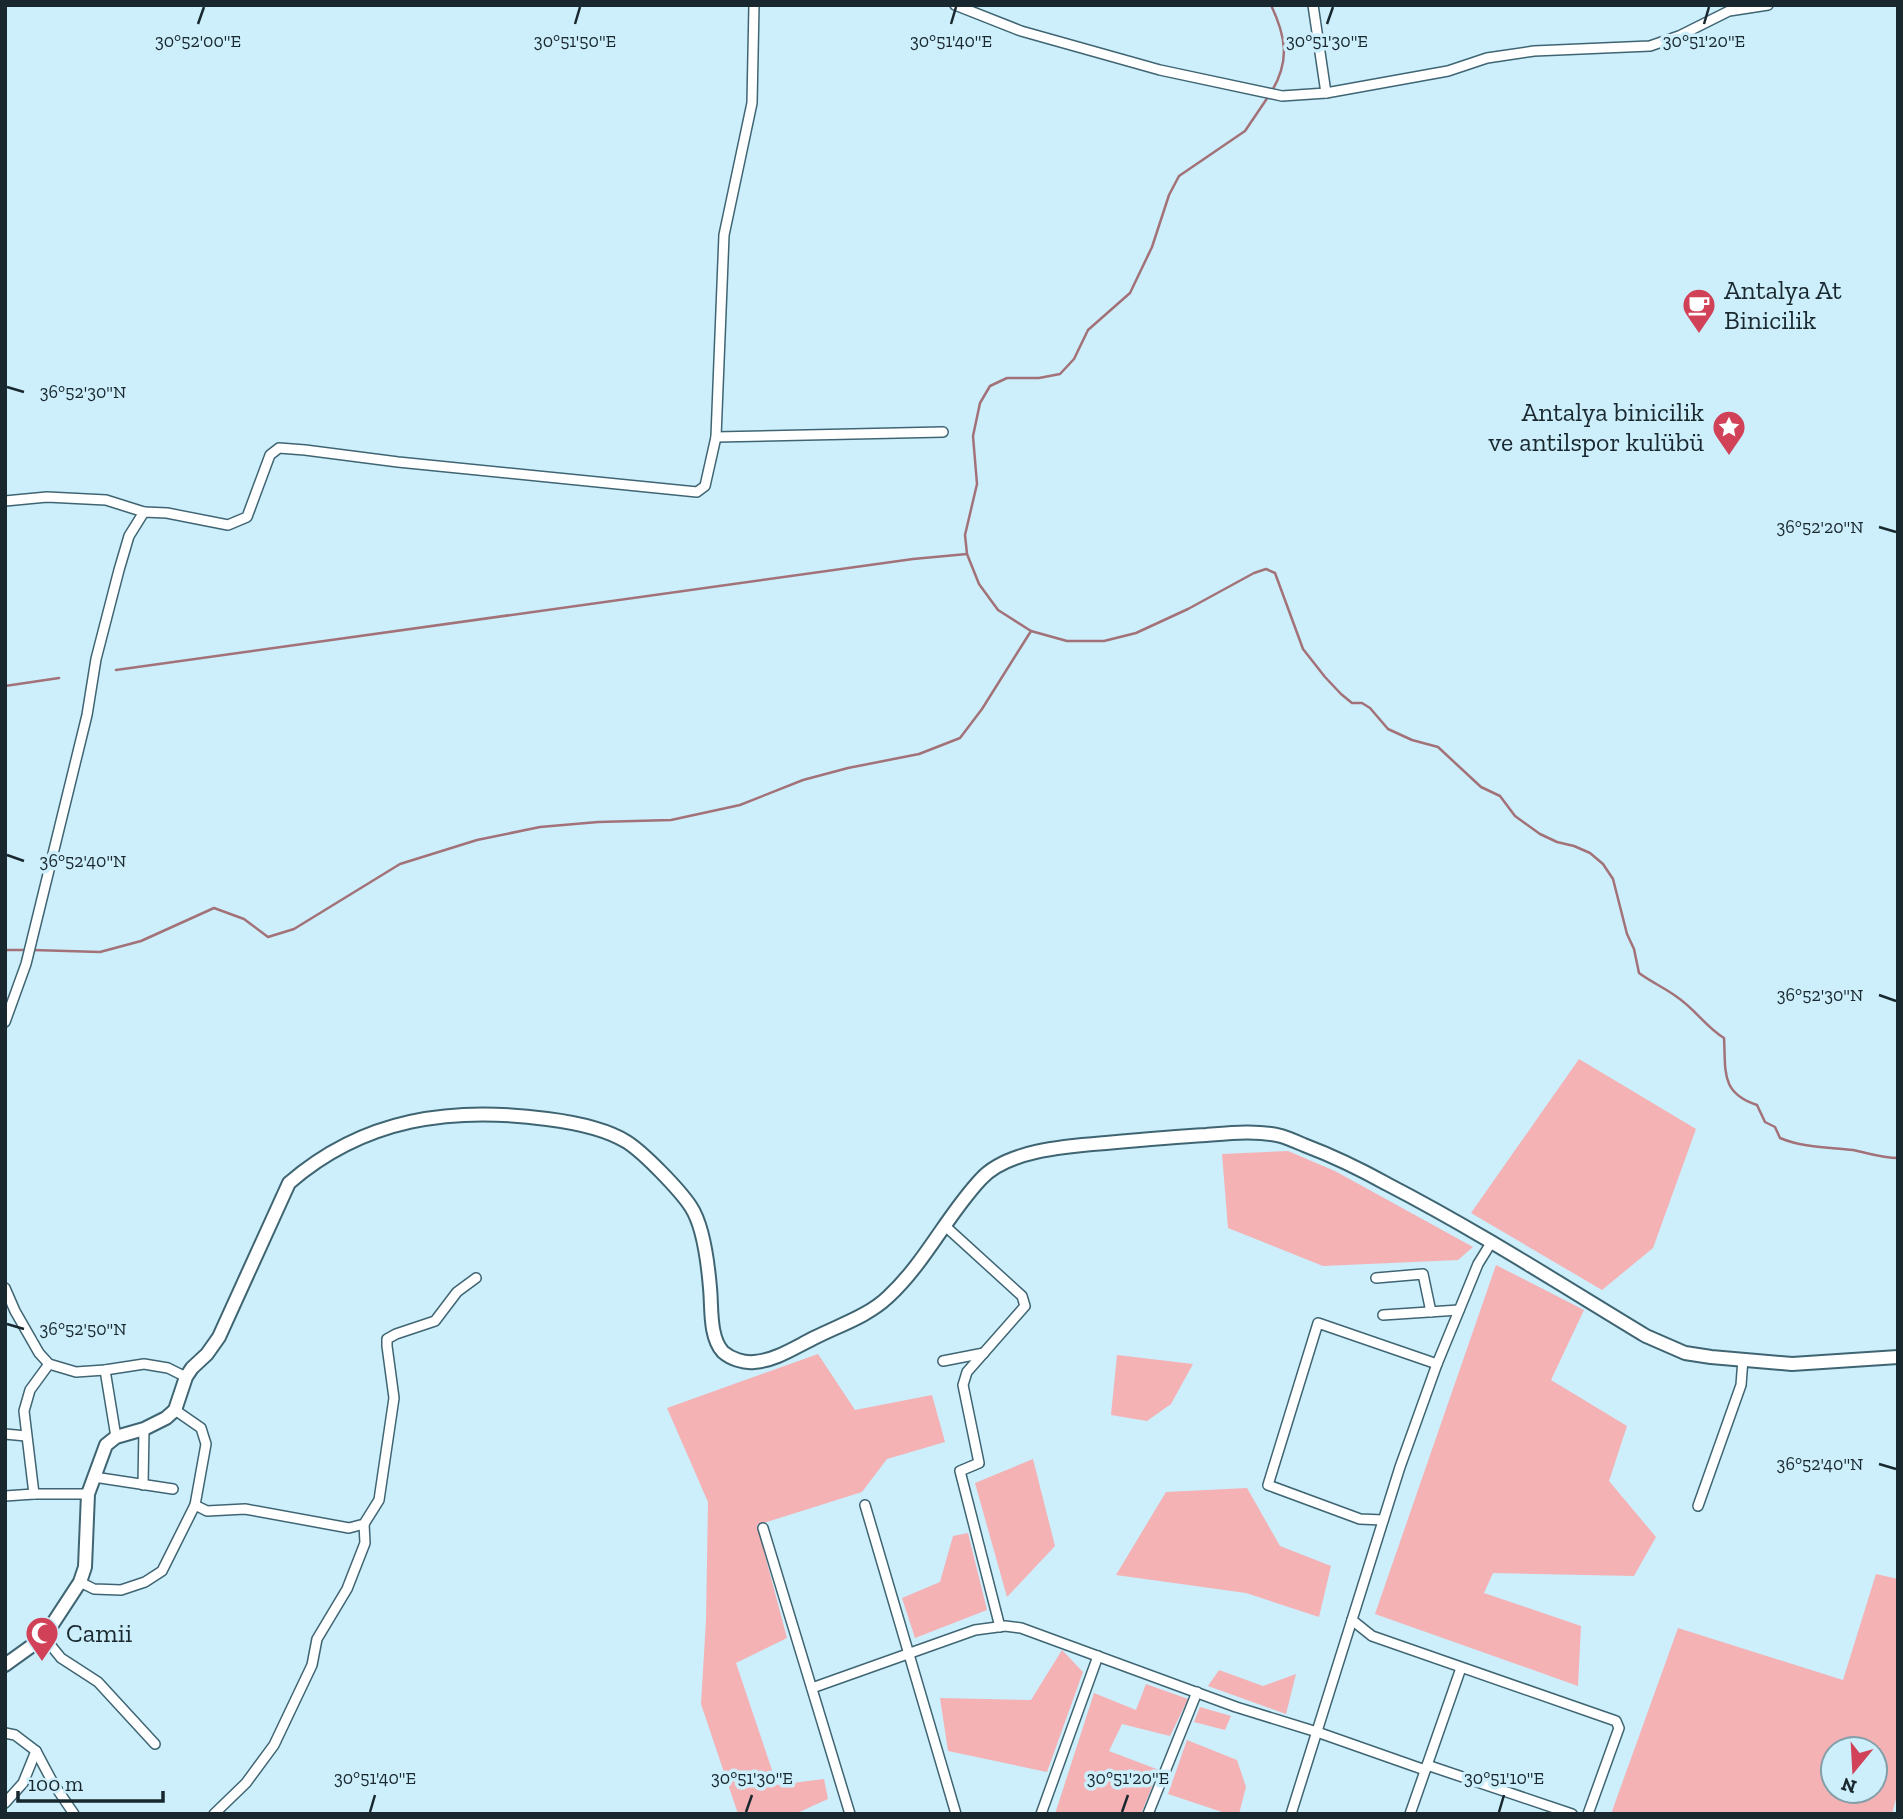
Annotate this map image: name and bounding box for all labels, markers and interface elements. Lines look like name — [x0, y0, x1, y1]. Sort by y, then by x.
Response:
text: 30°52'00"E — [155, 30, 241, 52]
text: 30°51'50"E — [534, 30, 616, 52]
text: 30°51'40"E — [910, 30, 992, 52]
text: 30°51'30"E — [1286, 30, 1368, 52]
text: 30°51'20"E — [1663, 30, 1745, 52]
place label: Antalya At Binicilik — [1724, 274, 1842, 336]
cafe icon: Antalya At Binicilik — [1680, 286, 1718, 335]
text: 36°52'30"N — [40, 381, 126, 403]
place label: Antalya binicilik ve antilspor kulübü — [1488, 396, 1704, 458]
place icon: Antalya binicilik ve antilspor kulübü — [1710, 408, 1748, 457]
text: 36°52'20"N — [1776, 516, 1864, 538]
text: 36°52'40"N — [40, 850, 126, 872]
text: 36°52'30"N — [1777, 984, 1863, 1006]
text: 36°52'50"N — [40, 1318, 126, 1340]
text: 36°52'40"N — [1777, 1453, 1863, 1475]
mosque icon: Camii — [23, 1614, 61, 1663]
place label: Camii — [66, 1617, 132, 1649]
north arrow — [1819, 1735, 1889, 1805]
scale bar — [18, 1759, 163, 1803]
text: 30°51'40"E — [334, 1767, 416, 1789]
text: 30°51'30"E — [711, 1767, 793, 1789]
text: 30°51'20"E — [1087, 1767, 1169, 1789]
text: 30°51'10"E — [1464, 1767, 1544, 1789]
text: 100 m — [28, 1771, 83, 1796]
text: N — [1838, 1773, 1859, 1799]

